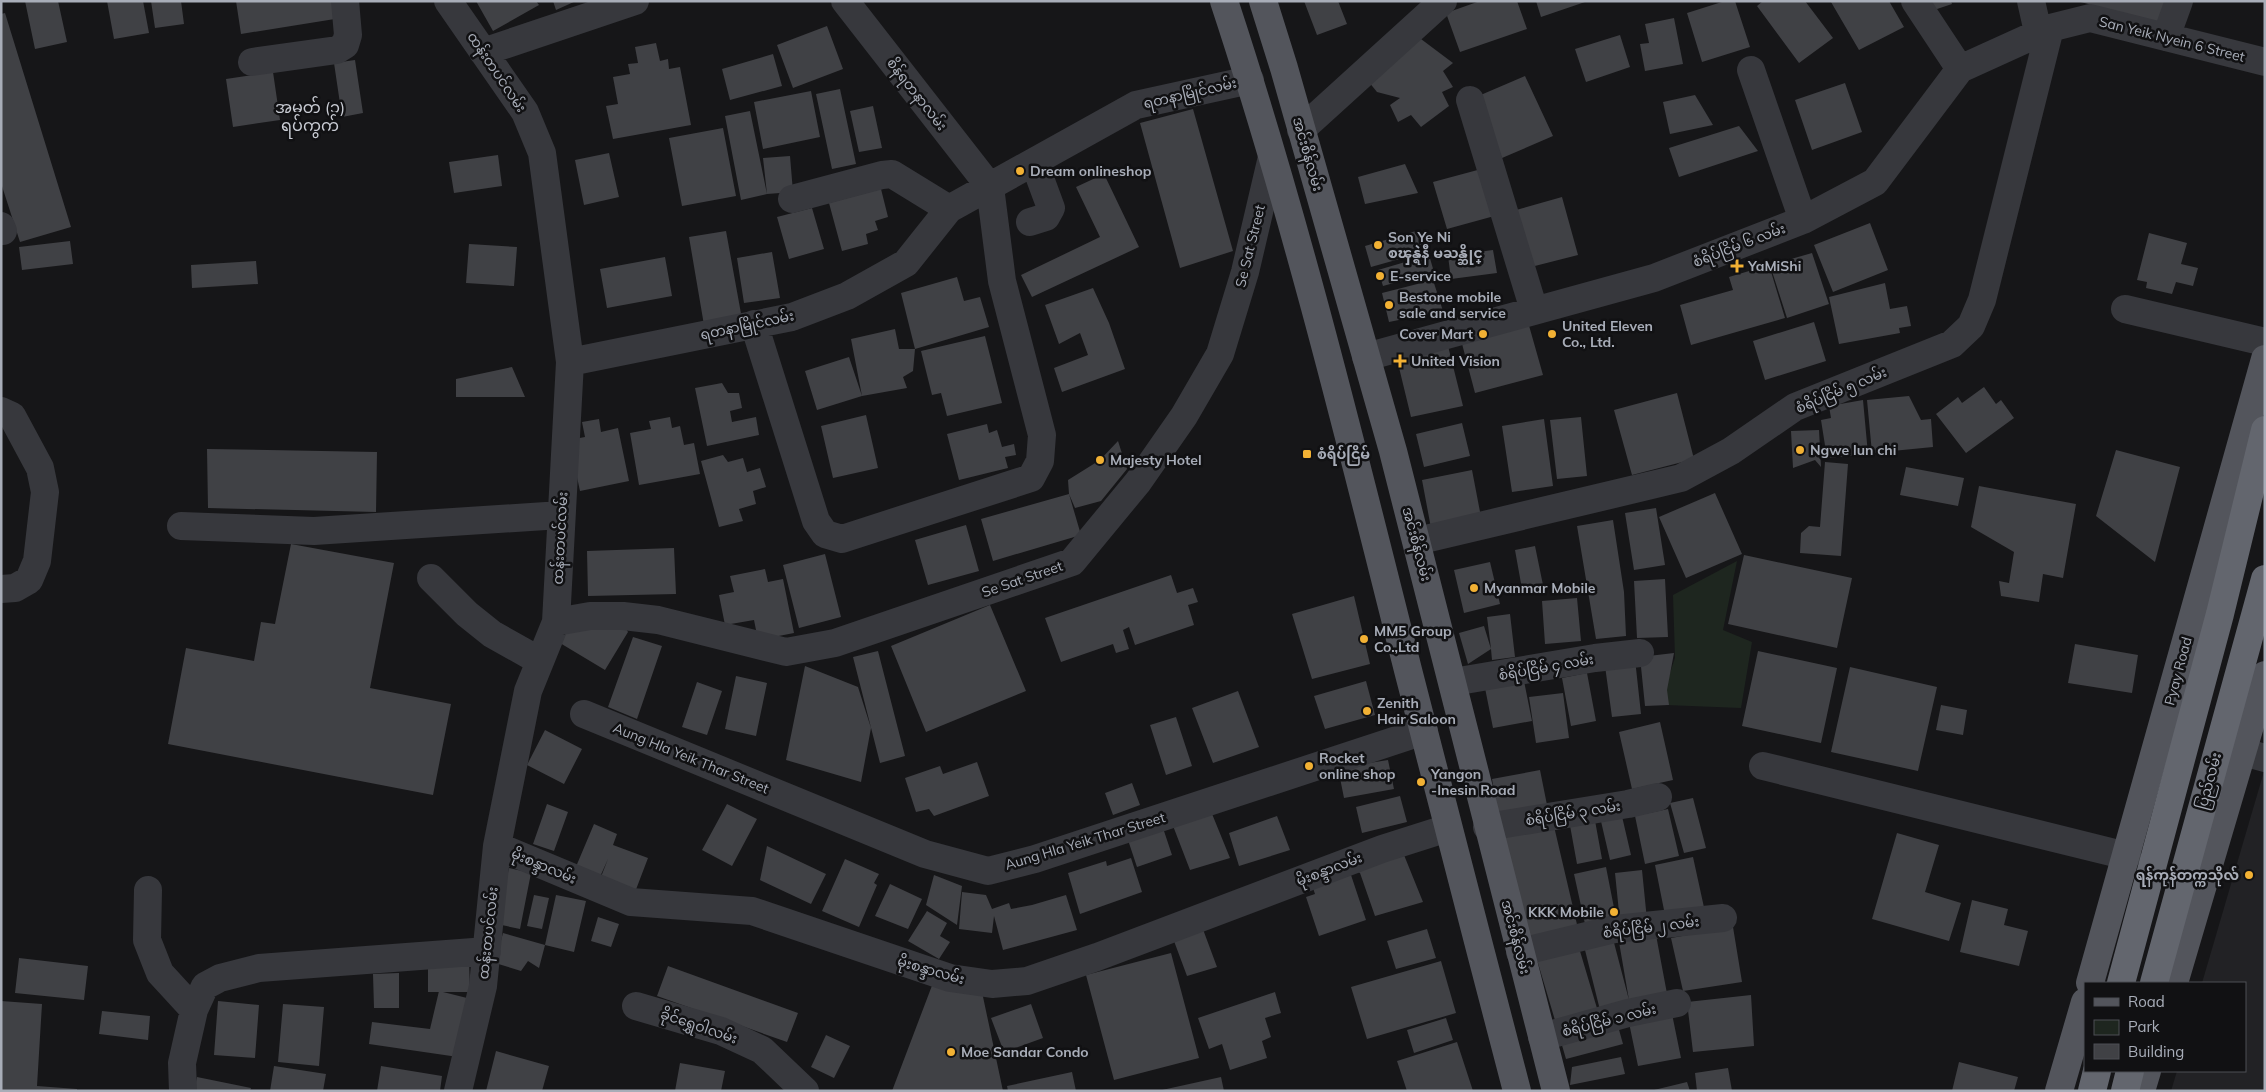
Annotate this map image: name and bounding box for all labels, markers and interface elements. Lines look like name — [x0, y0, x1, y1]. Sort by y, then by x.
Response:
street label: San Yeik Nyein 6 Street — [2097, 12, 2247, 66]
street label: ထန်းတပင်လမ်း — [461, 28, 531, 117]
street label: စိန်ရတနာလမ်း — [881, 53, 952, 136]
street label: ရတနာမြိုင်လမ်း — [1141, 73, 1239, 115]
district label: အမှတ် (၁) ရပ်ကွက် — [275, 96, 345, 139]
street label: အင်းစိန်လမ်း — [1286, 115, 1328, 194]
place label: Dream onlineshop — [1030, 162, 1152, 180]
marker: Dream onlineshop — [1014, 165, 1026, 177]
street label: Se Sat Street — [1231, 203, 1269, 289]
street label: စံရိပ်ငြိမ် ၆ လမ်း — [1690, 218, 1789, 274]
place label: Son Ye Ni စၾန္ရဲနီ မႀန္ဆိုင္ — [1388, 228, 1483, 265]
marker: Son Ye Ni စၾန္ရဲနီ မႀန္ဆိုင္ — [1372, 239, 1384, 251]
place label: YaMiShi — [1747, 257, 1801, 275]
marker: YaMiShi — [1730, 259, 1744, 273]
place label: E-service — [1390, 267, 1451, 285]
marker: E-service — [1374, 270, 1386, 282]
place label: Bestone mobile sale and service — [1399, 288, 1506, 322]
marker: Bestone mobile sale and service — [1383, 299, 1395, 311]
street label: ရတနာမြိုင်လမ်း — [698, 305, 796, 347]
place label: United Eleven Co., Ltd. — [1562, 317, 1653, 351]
place label: Cover Mart — [1399, 325, 1474, 343]
marker: Cover Mart — [1477, 328, 1489, 340]
marker: United Eleven Co., Ltd. — [1546, 328, 1558, 340]
place label: United Vision — [1411, 352, 1500, 370]
marker: United Vision — [1393, 354, 1407, 368]
street label: စံရိပ်ငြိမ် ၅ လမ်း — [1792, 362, 1890, 420]
place label: Ngwe lun chi — [1810, 441, 1896, 459]
place label: စံရိပ်ငြိမ် — [1317, 444, 1370, 466]
marker: Ngwe lun chi — [1794, 444, 1806, 456]
marker: စံရိပ်ငြိမ် — [1301, 448, 1313, 460]
place label: Majesty Hotel — [1110, 451, 1202, 469]
marker: Majesty Hotel — [1094, 454, 1106, 466]
street label: ထန်းတပင်လမ်း — [548, 491, 574, 585]
street label: အင်းစိန်လမ်း — [1396, 505, 1437, 584]
street label: Se Sat Street — [979, 557, 1065, 601]
place label: Myanmar Mobile — [1484, 579, 1596, 597]
marker: Myanmar Mobile — [1468, 582, 1480, 594]
place label: MM5 Group Co.,Ltd — [1374, 622, 1452, 656]
marker: MM5 Group Co.,Ltd — [1358, 633, 1370, 645]
street label: Pyay Road — [2160, 635, 2196, 707]
street label: စံရိပ်ငြိမ် ၄ လမ်း — [1497, 649, 1596, 687]
place label: Zenith Hair Saloon — [1377, 694, 1456, 728]
marker: Zenith Hair Saloon — [1361, 705, 1373, 717]
street label: Aung Hla Yeik Thar Street — [610, 718, 772, 798]
place label: Rocket online shop — [1319, 749, 1396, 783]
street label: ပြည်လမ်း — [2192, 750, 2228, 812]
marker: Rocket online shop — [1303, 760, 1315, 772]
place label: Yangon -Inesin Road — [1430, 765, 1515, 799]
marker: Yangon -Inesin Road — [1415, 776, 1427, 788]
street label: စံရိပ်ငြိမ် ၃ လမ်း — [1524, 796, 1622, 832]
street label: Aung Hla Yeik Thar Street — [1003, 808, 1167, 874]
street label: မိုးစန္ဒာလမ်း — [507, 843, 580, 891]
street label: မိုးစန္ဒာလမ်း — [1293, 847, 1366, 893]
place label: ရန်ကုန်တက္ကသိုလ် — [2136, 865, 2239, 887]
marker: ရန်ကုန်တက္ကသိုလ် — [2243, 869, 2255, 881]
street label: ထန်းတပင်လမ်း — [473, 886, 505, 980]
street label: အင်းစိန်လမ်း — [1495, 898, 1536, 977]
place label: KKK Mobile — [1528, 903, 1604, 921]
marker: KKK Mobile — [1608, 906, 1620, 918]
street label: စံရိပ်ငြိမ် ၂ လမ်း — [1602, 911, 1701, 945]
street label: မိုးစန္ဒာလမ်း — [894, 951, 967, 991]
legend — [2084, 982, 2246, 1072]
text: Road — [2128, 992, 2165, 1011]
street label: စံရိပ်ငြိမ် ၁ လမ်း — [1560, 999, 1659, 1043]
street label: ခိုင်ရွှေဝါလမ်း — [657, 1004, 740, 1050]
text: Park — [2128, 1017, 2160, 1036]
text: Building — [2128, 1042, 2184, 1061]
place label: Moe Sandar Condo — [961, 1043, 1089, 1061]
marker: Moe Sandar Condo — [945, 1046, 957, 1058]

